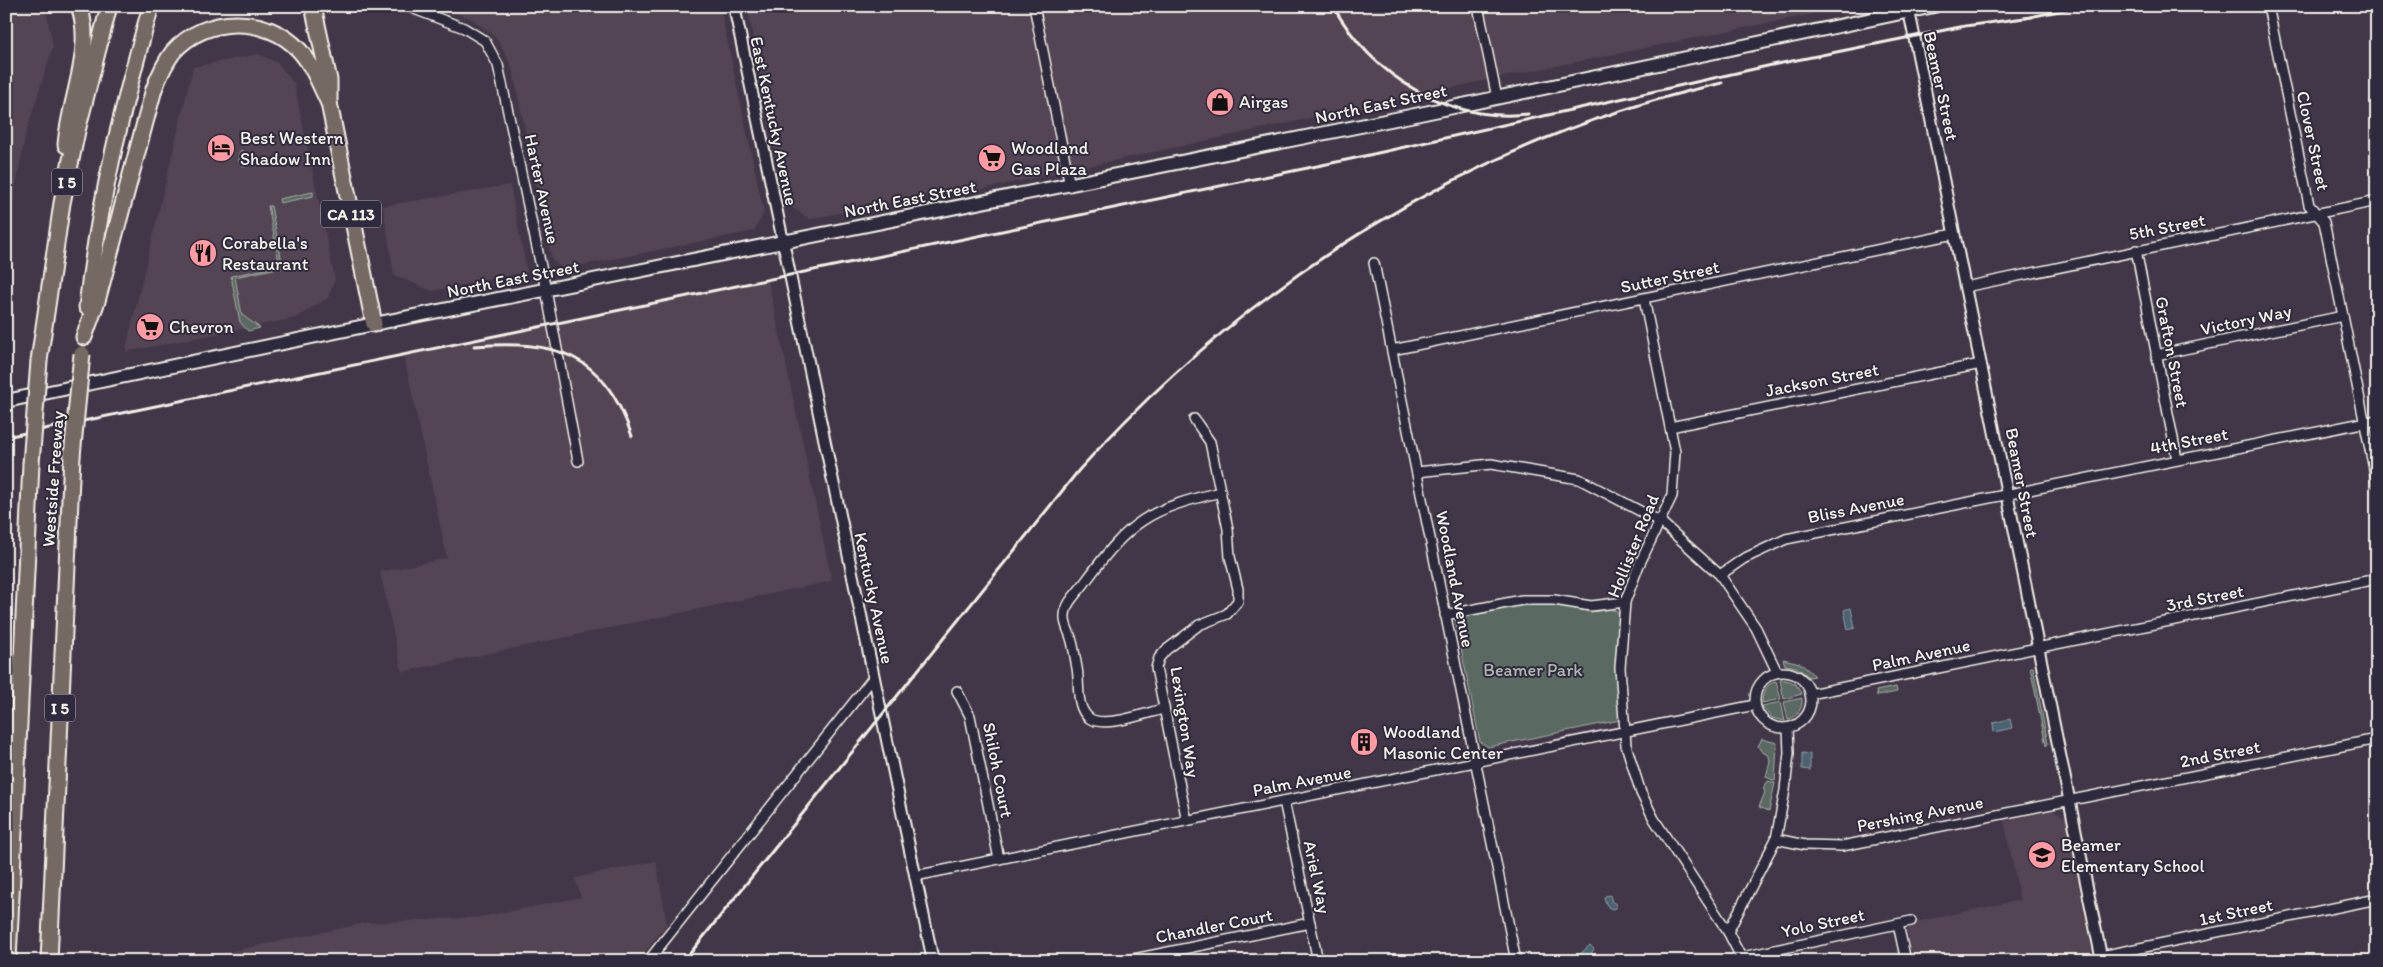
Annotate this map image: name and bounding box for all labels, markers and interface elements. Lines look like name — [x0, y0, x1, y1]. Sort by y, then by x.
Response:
street label: Beamer Street — [1919, 29, 1963, 143]
street label: East Kentucky Avenue — [745, 34, 803, 208]
street label: North East Street — [1313, 79, 1449, 129]
shop icon: Airgas — [1205, 87, 1235, 117]
street label: Clover Street — [2292, 89, 2334, 193]
place label: Airgas — [1239, 91, 1288, 113]
place label: Best Western Shadow Inn — [240, 127, 343, 170]
street label: Harter Avenue — [520, 132, 564, 246]
hotel icon: Best Western Shadow Inn — [206, 133, 236, 163]
place label: Woodland Gas Plaza — [1011, 137, 1089, 180]
supermarket icon: Woodland Gas Plaza — [977, 143, 1007, 173]
road number: I 5 — [52, 168, 82, 196]
street label: North East Street — [842, 175, 978, 223]
road number: CA 113 — [321, 200, 381, 228]
street label: 5th Street — [2127, 209, 2207, 245]
place label: Corabella's Restaurant — [222, 232, 309, 275]
restaurant icon: Corabella's Restaurant — [188, 238, 218, 268]
street label: North East Street — [445, 255, 581, 303]
street label: Sutter Street — [1618, 256, 1722, 298]
street label: Grafton Street — [2150, 294, 2194, 410]
street label: Victory Way — [2199, 300, 2294, 340]
supermarket icon: Chevron — [135, 312, 165, 342]
place label: Chevron — [169, 316, 234, 338]
street label: Jackson Street — [1764, 358, 1881, 402]
street label: Westside Freeway — [37, 410, 69, 548]
street label: 4th Street — [2148, 423, 2230, 459]
street label: Beamer Street — [2001, 426, 2043, 540]
street label: Bliss Avenue — [1806, 488, 1906, 528]
street label: Hollister Road — [1602, 491, 1664, 601]
street label: Woodland Avenue — [1431, 509, 1479, 649]
street label: Kentucky Avenue — [849, 530, 899, 666]
street label: 3rd Street — [2164, 580, 2246, 616]
street label: Palm Avenue — [1870, 634, 1972, 676]
park label: Beamer Park — [1483, 659, 1583, 681]
street label: Lexington Way — [1165, 665, 1205, 780]
road number: I 5 — [45, 694, 75, 721]
street label: Shiloh Court — [978, 720, 1018, 820]
place label: Woodland Masonic Center — [1383, 721, 1504, 764]
building icon: Woodland Masonic Center — [1349, 727, 1379, 757]
street label: 2nd Street — [2178, 735, 2262, 773]
street label: Palm Avenue — [1251, 761, 1353, 801]
street label: Pershing Avenue — [1855, 791, 1985, 837]
place label: Beamer Elementary School — [2061, 834, 2205, 877]
street label: Ariel Way — [1299, 838, 1336, 916]
school or university icon: Beamer Elementary School — [2027, 840, 2057, 870]
street label: 1st Street — [2197, 893, 2275, 931]
street label: Yolo Street — [1779, 903, 1867, 943]
street label: Chandler Court — [1153, 904, 1275, 948]

